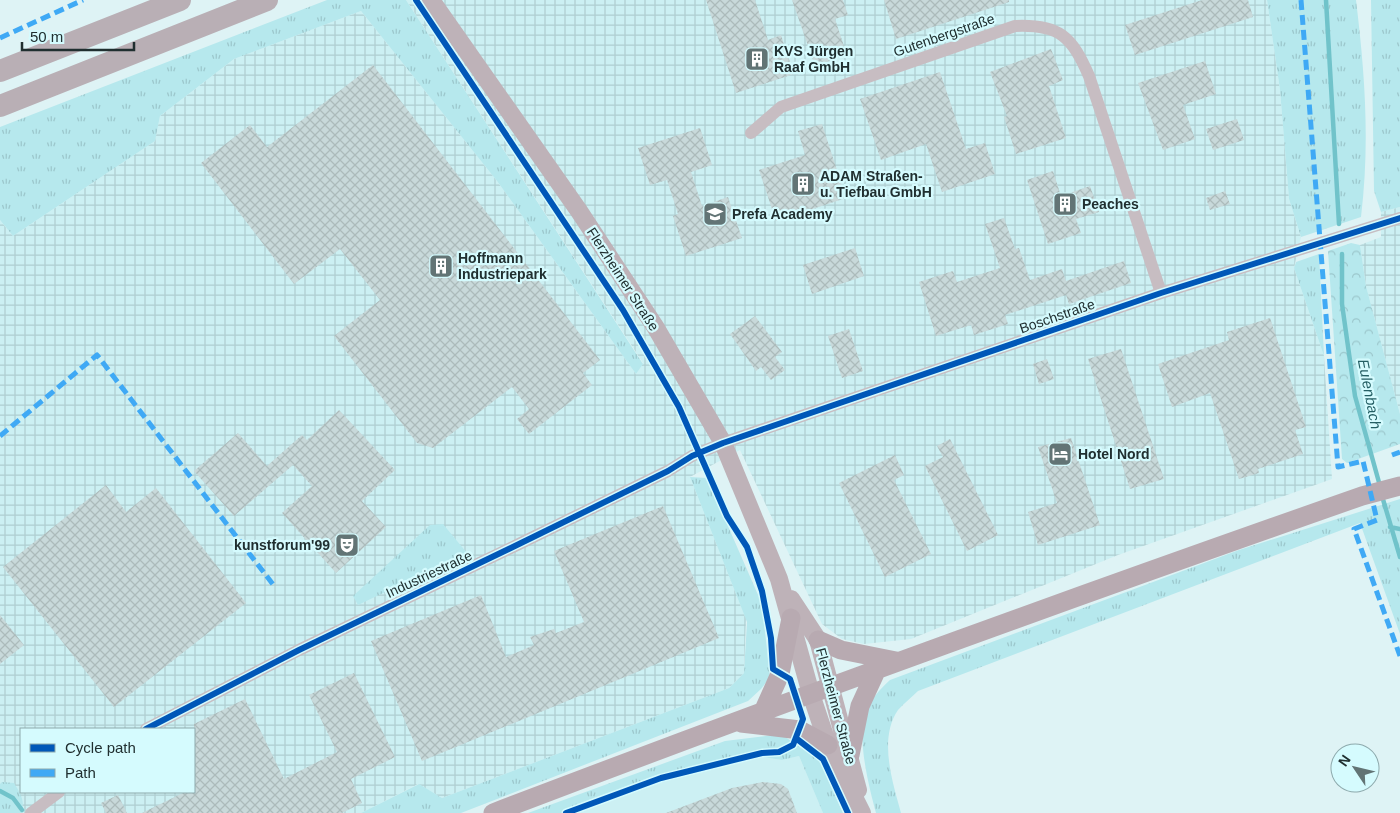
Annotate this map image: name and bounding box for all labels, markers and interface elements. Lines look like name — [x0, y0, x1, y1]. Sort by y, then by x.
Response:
street label: Gutenbergstraße — [891, 10, 997, 60]
scale bar — [22, 20, 135, 52]
text: 50 m — [30, 28, 63, 45]
place label: KVS Jürgen Raaf GmbH — [774, 43, 853, 75]
building icon: KVS Jürgen Raaf GmbH — [744, 46, 770, 72]
place label: ADAM Straßen- u. Tiefbau GmbH — [820, 168, 932, 200]
building icon: ADAM Straßen- u. Tiefbau GmbH — [790, 171, 816, 197]
building icon: Peaches — [1052, 191, 1078, 217]
place label: Peaches — [1082, 196, 1139, 212]
school or university icon: Prefa Academy — [702, 201, 728, 227]
place label: Prefa Academy — [732, 206, 833, 222]
street label: Flerzheimer Straße — [584, 224, 662, 334]
place label: Hoffmann Industriepark — [458, 250, 547, 282]
building icon: Hoffmann Industriepark — [428, 253, 454, 279]
street label: Boschstraße — [1017, 296, 1097, 336]
water label: Eulenbach — [1355, 358, 1385, 430]
hotel icon: Hotel Nord — [1047, 441, 1073, 467]
place label: Hotel Nord — [1078, 446, 1150, 462]
theatre icon: kunstforum'99 — [334, 532, 360, 558]
place label: kunstforum'99 — [234, 537, 330, 553]
street label: Industriestraße — [383, 547, 475, 601]
street label: Flerzheimer Straße — [813, 646, 859, 766]
legend — [20, 728, 195, 793]
text: Cycle path — [65, 739, 136, 756]
north arrow — [1330, 743, 1380, 793]
text: N — [1335, 752, 1354, 769]
text: Path — [65, 764, 96, 781]

